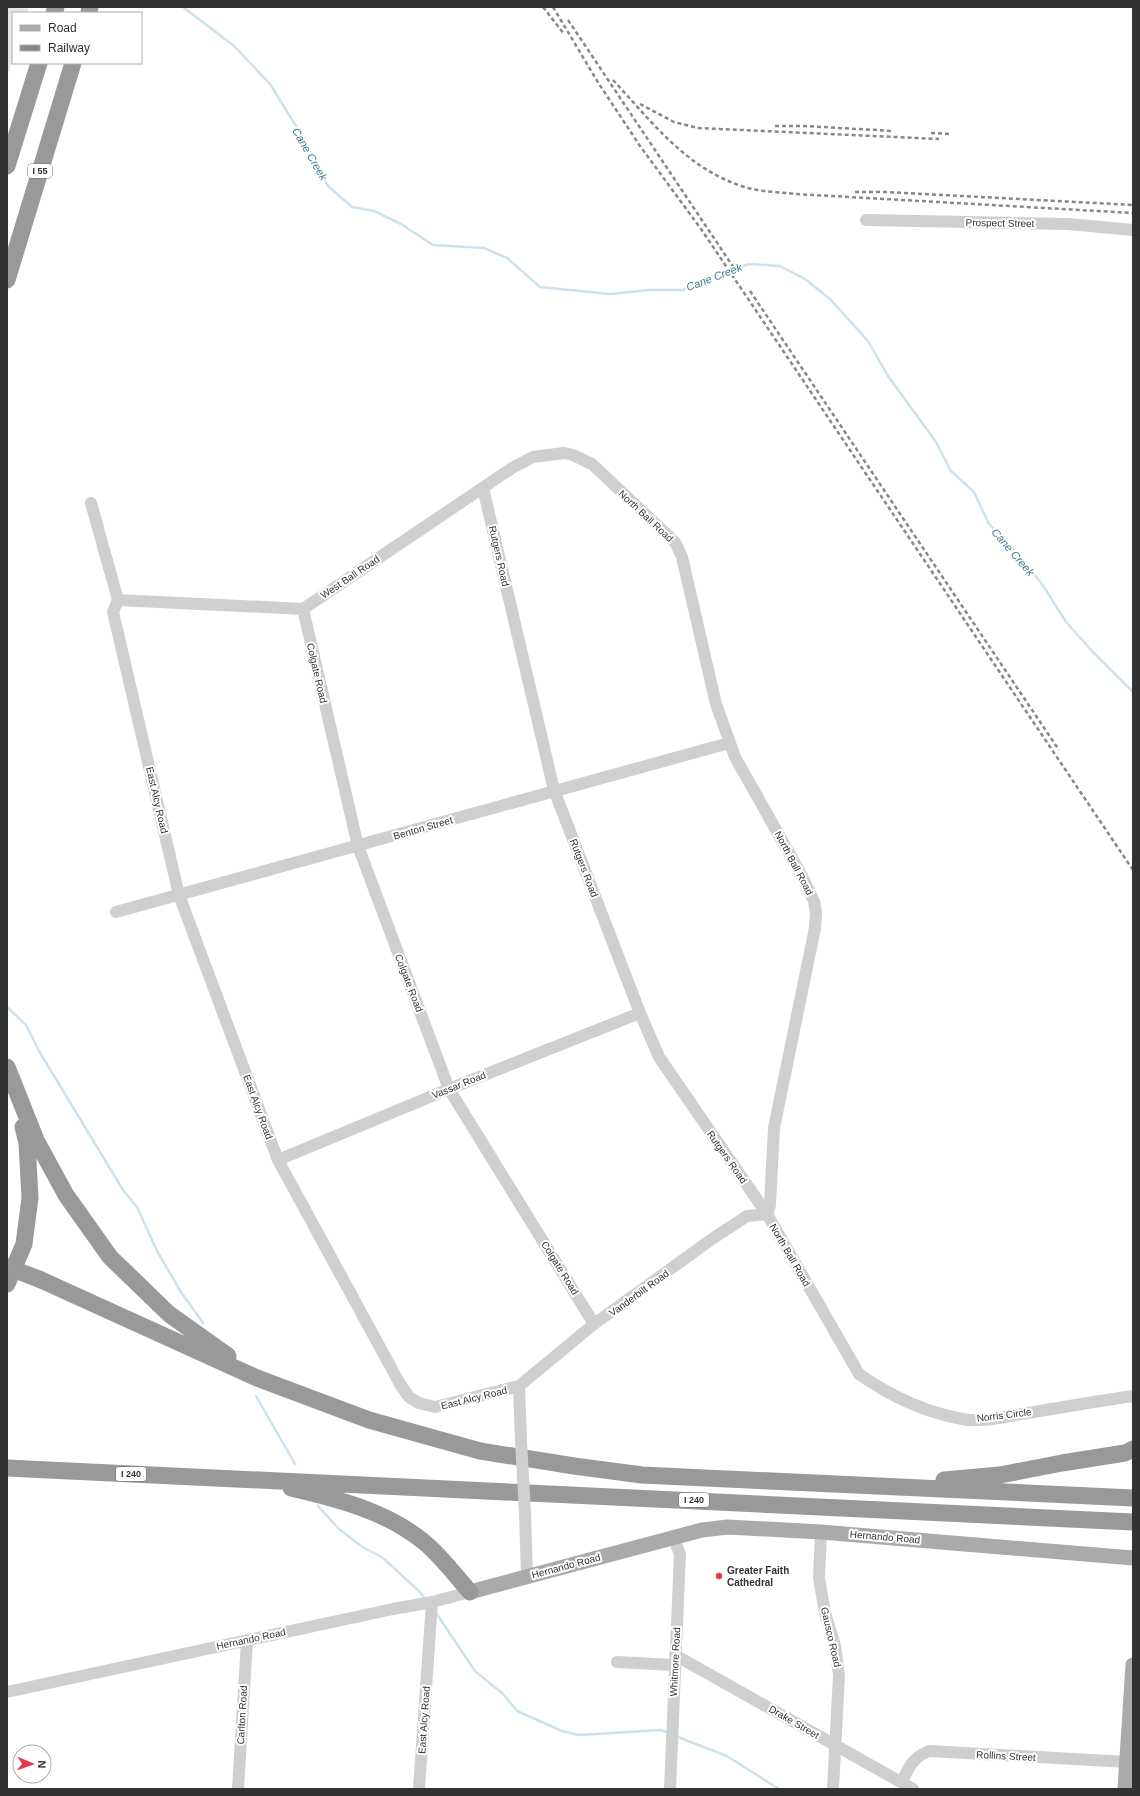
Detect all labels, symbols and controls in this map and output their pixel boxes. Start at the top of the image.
legend [12,12,142,64]
text: Road [48,21,77,35]
text: Railway [48,41,90,55]
water label: Cane Creek [290,126,330,183]
road number: I 55 [28,164,52,178]
street label: Prospect Street [965,217,1035,229]
water label: Cane Creek [684,261,744,293]
street label: North Ball Road [616,488,676,544]
street label: Rutgers Road [487,525,511,587]
water label: Cane Creek [989,526,1037,578]
street label: West Ball Road [318,553,382,601]
street label: Colgate Road [305,642,329,704]
street label: East Alcy Road [144,766,170,834]
street label: Benton Street [392,814,454,842]
street label: North Ball Road [773,829,815,897]
street label: Rutgers Road [568,837,600,899]
street label: Colgate Road [393,952,425,1014]
street label: Vassar Road [430,1069,488,1101]
street label: East Alcy Road [241,1073,275,1141]
street label: Rutgers Road [705,1129,749,1185]
street label: North Ball Road [768,1222,812,1288]
street label: Colgate Road [539,1239,581,1297]
street label: Vanderbilt Road [607,1268,671,1318]
street label: East Alcy Road [440,1384,508,1412]
street label: Norris Circle [976,1406,1032,1424]
road number: I 240 [116,1467,146,1481]
road number: I 240 [679,1493,709,1507]
street label: Hernando Road [849,1528,921,1546]
street label: Hernando Road [530,1552,602,1580]
place label: Greater Faith Cathedral [727,1565,789,1588]
marker: Greater Faith Cathedral [714,1571,724,1581]
street label: Gausco Road [819,1606,843,1668]
street label: Hernando Road [215,1626,287,1652]
street label: Whitmore Road [668,1627,682,1697]
street label: Carlton Road [235,1685,249,1745]
street label: East Alcy Road [416,1686,432,1754]
street label: Drake Street [767,1703,821,1741]
north arrow [12,1744,52,1784]
street label: Rollins Street [976,1749,1036,1763]
text: N [36,1760,48,1769]

